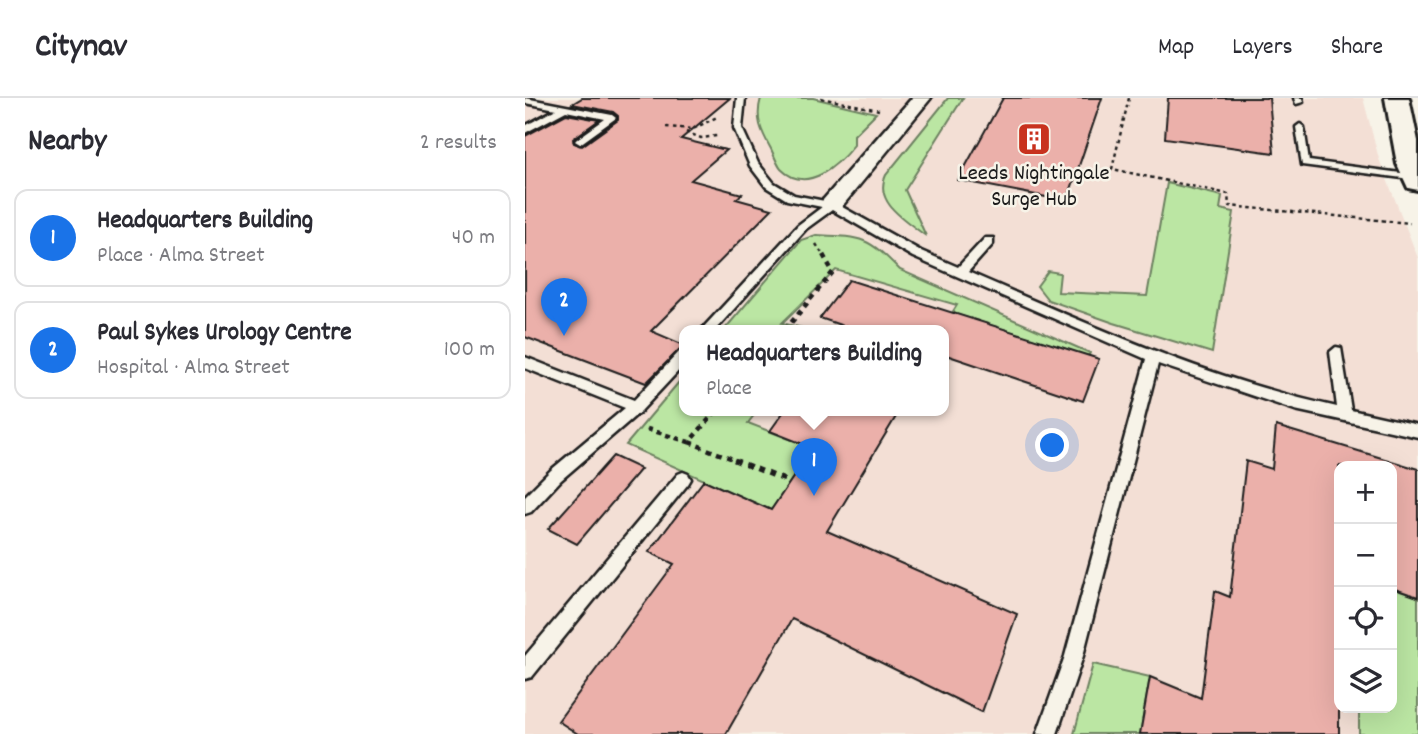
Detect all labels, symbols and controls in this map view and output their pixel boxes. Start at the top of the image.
text: Citynav [35,25,127,72]
text: Map [1158,31,1194,65]
text: Layers [1232,31,1293,65]
text: Share [1331,31,1383,65]
building icon: Leeds Nightingale Surge Hub [1015,120,1053,158]
text: Nearby [28,122,106,165]
text: 2 results [420,127,497,160]
place label: Leeds Nightingale Surge Hub [958,158,1110,217]
text: Headquarters Building [97,203,313,240]
text: 1 [50,222,56,255]
text: 40 m [452,222,495,255]
text: Place · Alma Street [97,240,265,273]
pin: 2 [541,278,587,336]
text: Paul Sykes Urology Centre [97,315,352,352]
popup [679,325,949,416]
text: 2 [48,334,58,367]
text: 100 m [444,334,495,367]
text: Headquarters Building [706,336,922,373]
text: Hospital · Alma Street [97,352,290,385]
text: Place [706,373,752,406]
your location [1035,428,1069,462]
pin: 1 [791,438,837,496]
map controls [1334,461,1397,713]
button: + [1334,461,1397,524]
button: − [1334,524,1397,587]
button: locate [1334,587,1397,650]
button: layers [1334,650,1397,713]

